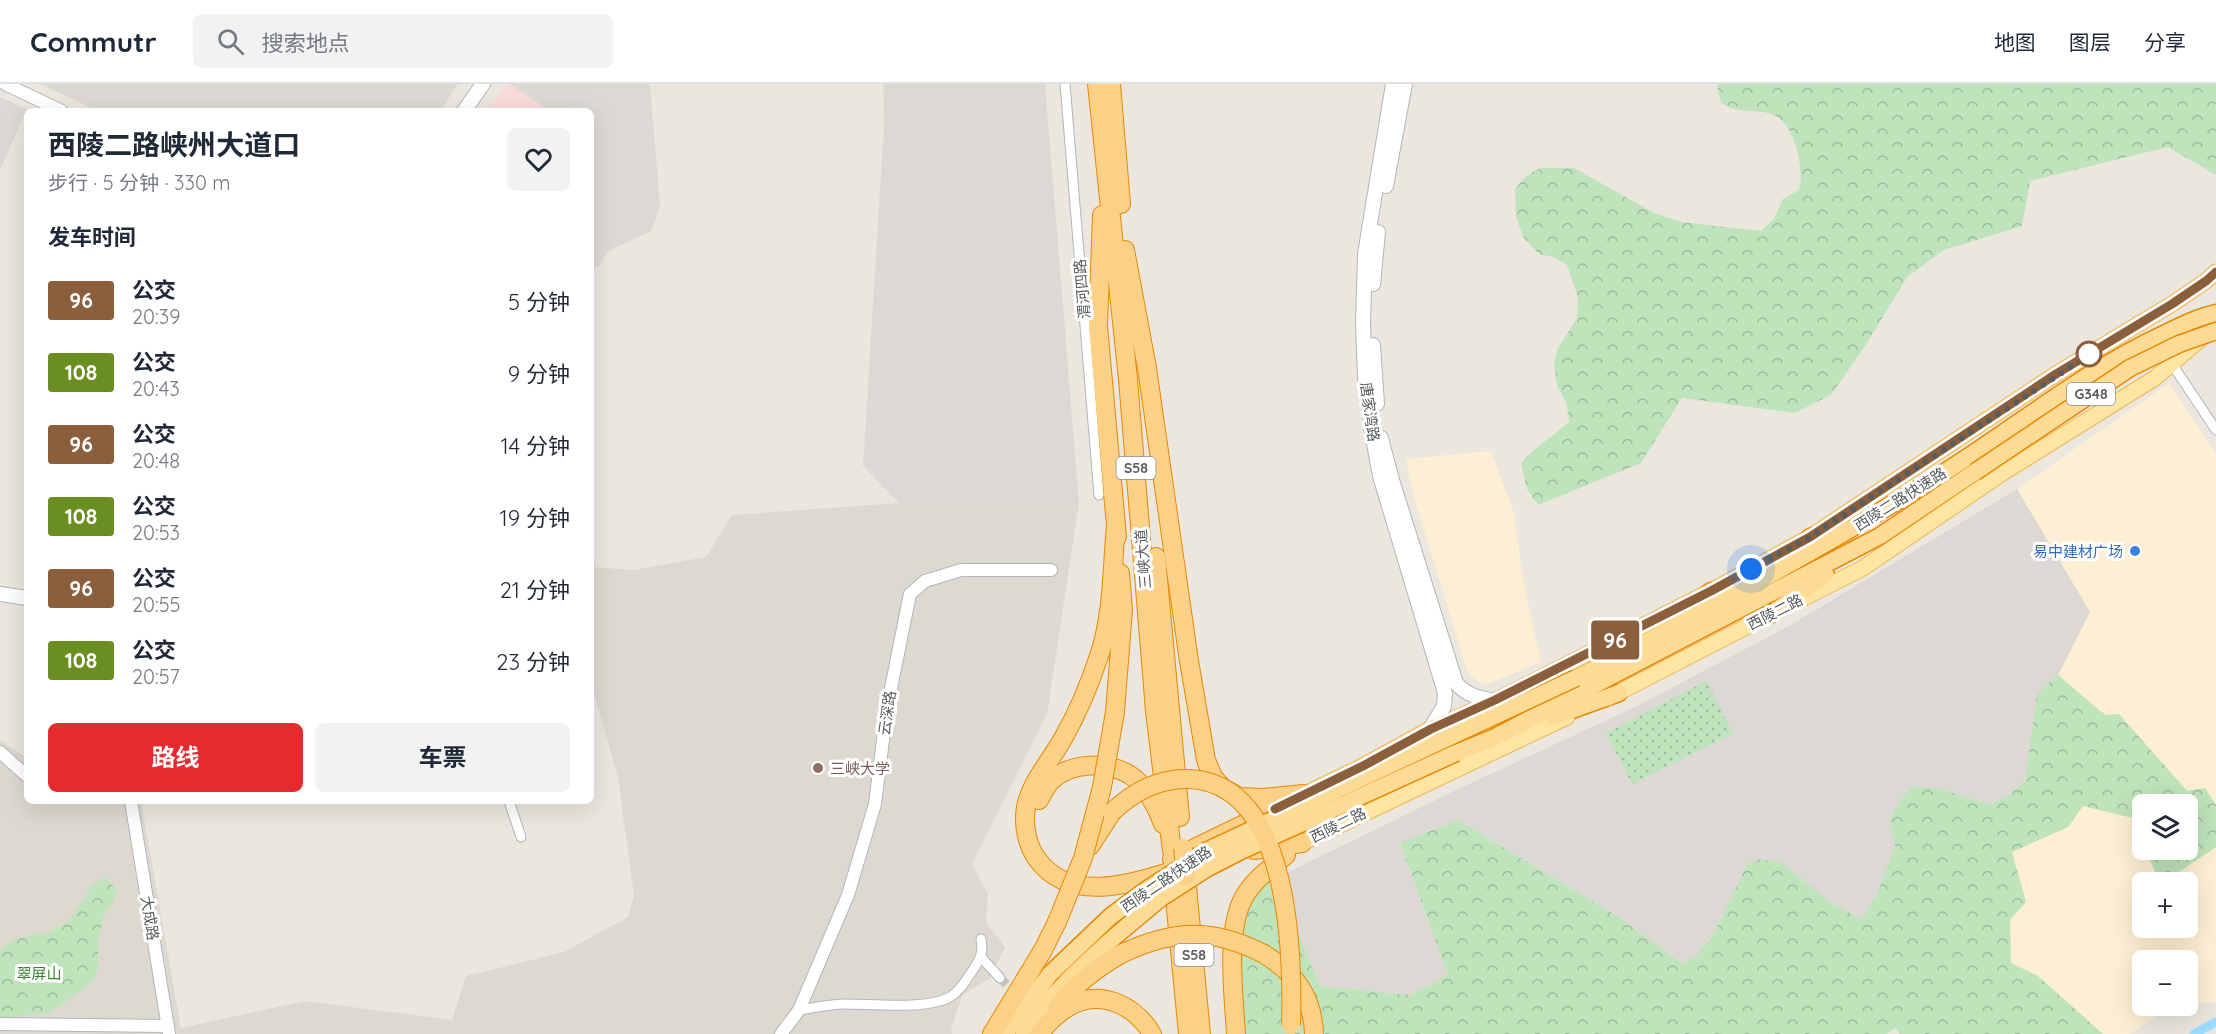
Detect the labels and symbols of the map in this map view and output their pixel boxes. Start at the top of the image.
street label: 渭河四路 [1070,258,1094,320]
unlabelled marker [2076,341,2102,367]
street label: 唐家湾路 [1356,381,1384,443]
road number: G348 [2067,383,2115,405]
road number: S58 [1116,457,1156,479]
street label: 西陵二路快速路 [1850,463,1950,535]
street label: 三峡大道 [1131,528,1155,590]
place label: 易中建材广场 [2033,542,2123,561]
marker: 易中建材广场 [2128,544,2142,558]
your location [1736,554,1766,584]
street label: 西陵二路 [1744,590,1806,634]
line badge: 96 [1588,620,1642,660]
street label: 云深路 [874,689,900,737]
place label: 三峡大学 [830,759,890,778]
marker: 三峡大学 [811,761,825,775]
street label: 西陵二路 [1307,803,1369,847]
street label: 西陵二路快速路 [1117,842,1215,916]
street label: 大成路 [137,894,163,942]
road number: S58 [1174,944,1214,966]
park label: 翠屏山 [16,964,62,983]

